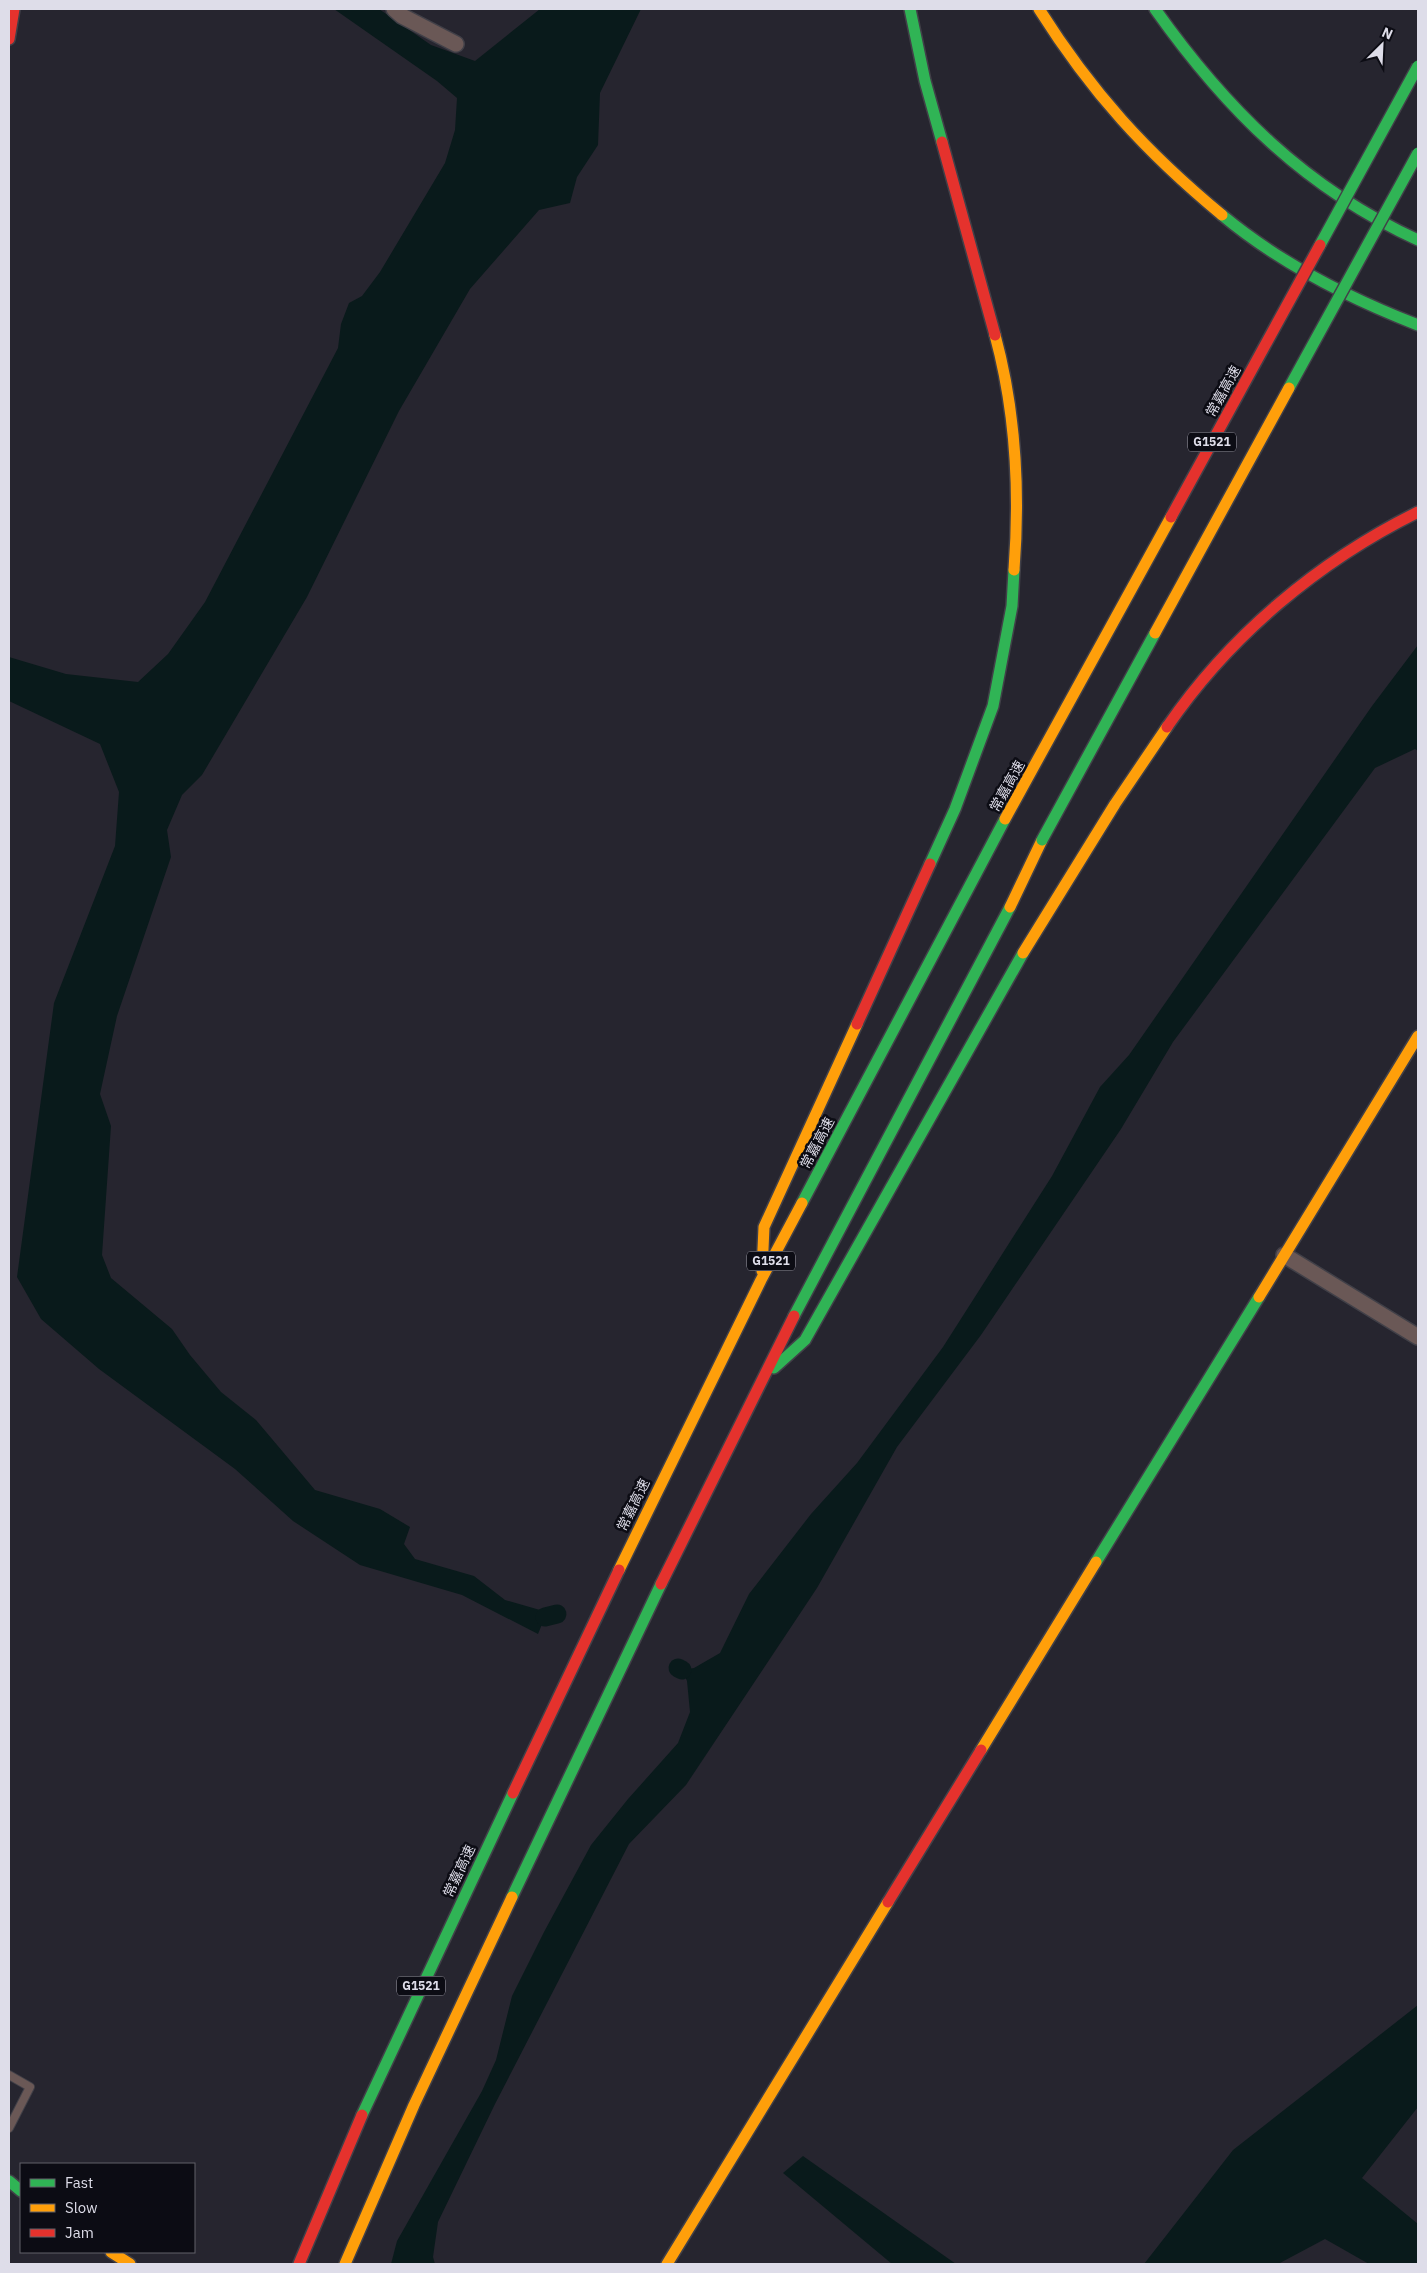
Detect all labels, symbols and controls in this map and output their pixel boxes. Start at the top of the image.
north arrow [1357,20,1407,70]
text: N [1379,23,1396,43]
street label: 常嘉高速 [1202,362,1244,420]
road number: G1521 [1188,432,1236,452]
street label: 常嘉高速 [986,757,1028,815]
street label: 常嘉高速 [796,1114,838,1172]
road number: G1521 [747,1252,795,1270]
street label: 常嘉高速 [613,1476,653,1534]
street label: 常嘉高速 [439,1842,479,1900]
road number: G1521 [397,1976,445,1995]
legend [20,2163,195,2253]
text: Fast [65,2173,93,2192]
text: Slow [65,2198,98,2217]
text: Jam [65,2223,94,2242]

